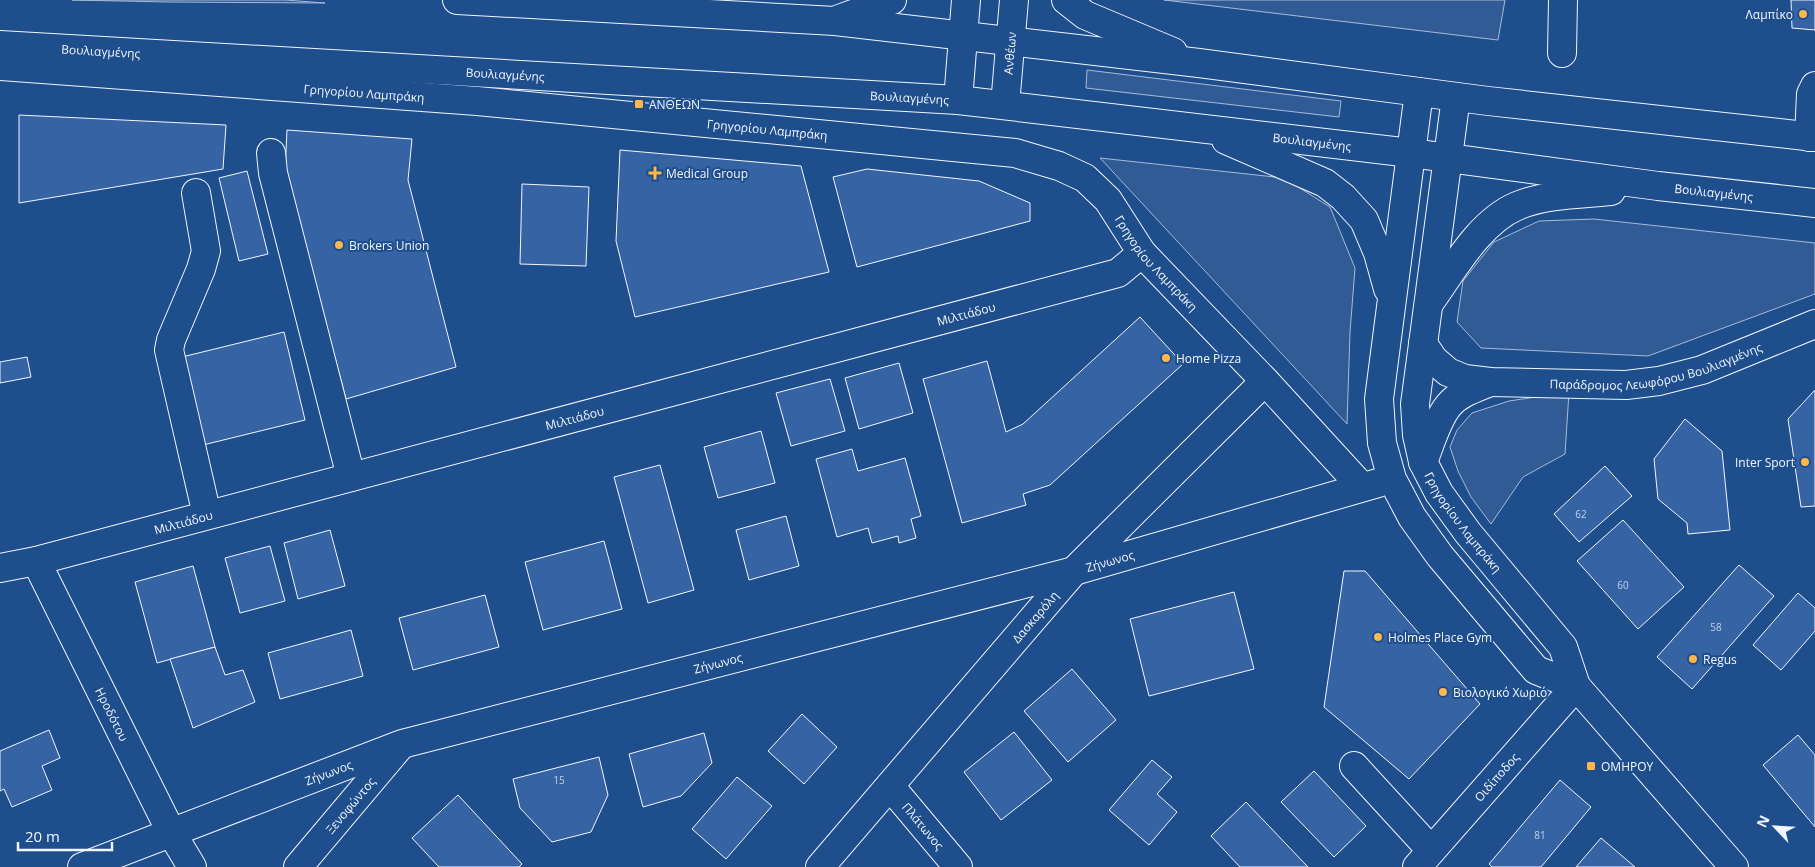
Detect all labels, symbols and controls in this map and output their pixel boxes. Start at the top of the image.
place label: Λαμπίκο [1746,6,1793,23]
marker: Λαμπίκο [1797,8,1809,20]
street label: Ανθέων [999,31,1020,75]
street label: Βουλιαγμένης [61,40,141,62]
street label: Βουλιαγμένης [465,63,545,85]
street label: Γρηγορίου Λαμπράκη [303,80,425,106]
street label: Βουλιαγμένης [870,86,950,108]
place label: ΑΝΘΕΩΝ [649,96,700,113]
marker: ΑΝΘΕΩΝ [633,98,645,110]
street label: Γρηγορίου Λαμπράκη [706,115,829,143]
street label: Βουλιαγμένης [1272,128,1352,154]
place label: Medical Group [666,165,748,182]
marker: Medical Group [648,166,662,180]
street label: Βουλιαγμένης [1674,179,1754,205]
street label: Γρηγορίου Λαμπράκη [1111,212,1202,315]
place label: Brokers Union [349,237,429,254]
marker: Brokers Union [333,239,345,251]
street label: Μιλτιάδου [935,298,997,329]
street label: Παράδρομος Λεωφόρου Βουλιαγμένης [1549,338,1765,394]
place label: Home Pizza [1176,350,1241,367]
marker: Home Pizza [1160,352,1172,364]
street label: Μιλτιάδου [543,402,606,434]
place label: Inter Sport [1735,454,1795,471]
marker: Inter Sport [1799,456,1811,468]
street label: Γρηγορίου Λαμπράκη [1421,469,1506,576]
street label: Μιλτιάδου [152,506,214,538]
house number: 62 [1575,507,1587,521]
street label: Ζήνωνος [1084,546,1136,576]
house number: 60 [1617,578,1629,592]
street label: Δασκαρόλη [1008,587,1062,646]
house number: 58 [1710,620,1722,634]
place label: Holmes Place Gym [1388,629,1492,646]
marker: Holmes Place Gym [1372,631,1384,643]
street label: Ζήνωνος [692,648,744,677]
place label: Regus [1703,651,1737,668]
marker: Regus [1687,653,1699,665]
street label: Ηροδότου [92,684,133,744]
place label: Βιολογικό Χωριό [1453,684,1547,701]
marker: Βιολογικό Χωριό [1437,686,1449,698]
street label: Οιδίποδος [1470,749,1523,805]
street label: Ζήνωνος [302,755,355,789]
place label: ΟΜΗΡΟΥ [1601,758,1654,775]
marker: ΟΜΗΡΟΥ [1585,760,1597,772]
street label: Ξενοφώντος [321,773,379,837]
house number: 15 [553,773,565,787]
street label: Πλάτωνος [899,799,948,853]
north arrow [1750,802,1800,852]
text: N [1752,812,1774,830]
scale bar [18,820,111,852]
text: 20 m [25,826,60,846]
house number: 81 [1534,828,1546,842]

